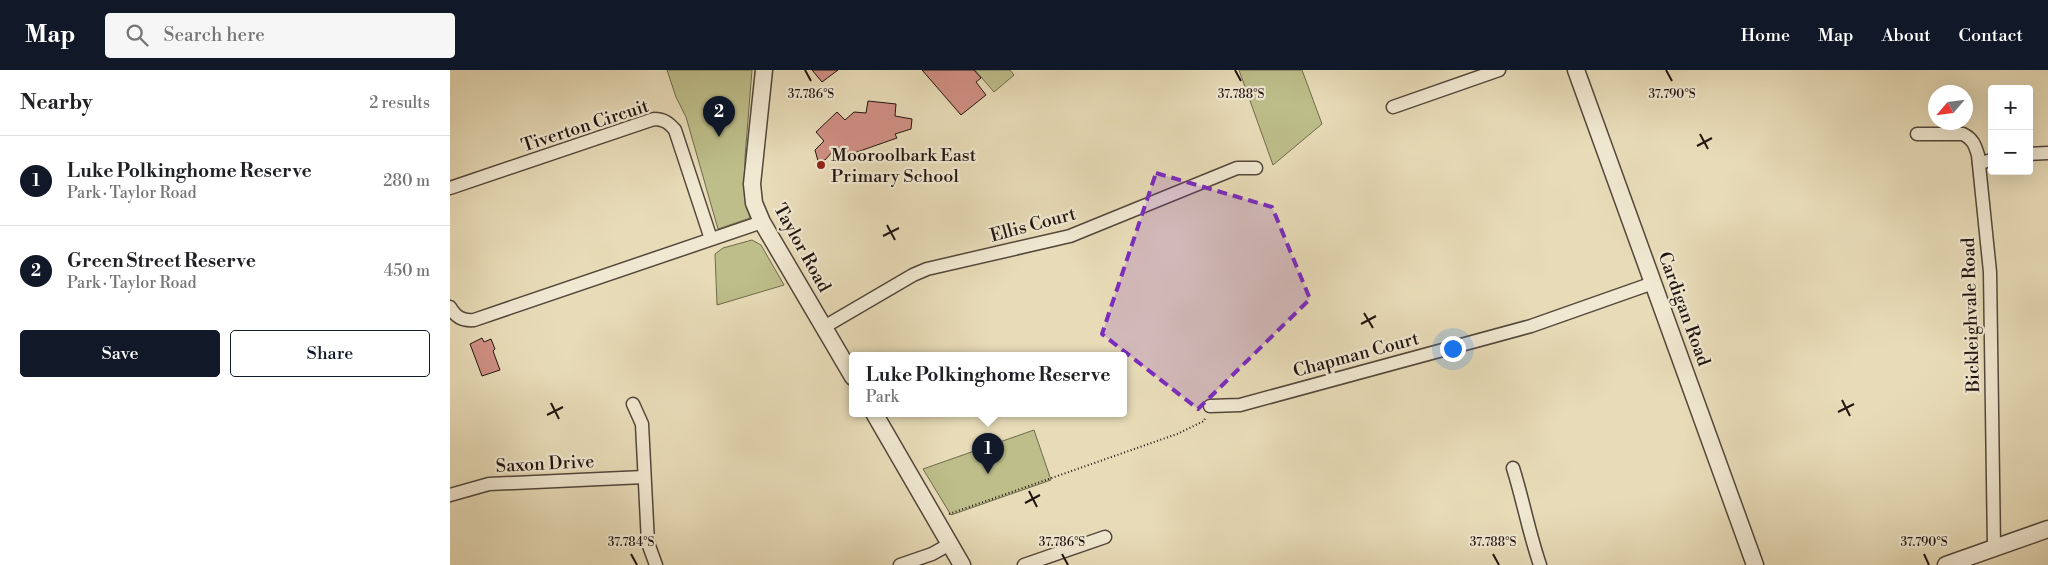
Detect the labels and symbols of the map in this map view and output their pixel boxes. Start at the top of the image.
north arrow [1928,85,1973,130]
text: 37.786°S [788,87,834,102]
text: 37.788°S [1218,87,1264,102]
text: 37.790°S [1648,87,1696,102]
street label: Tiverton Circuit [518,94,652,157]
pin: 2 [703,96,735,137]
place label: Mooroolbark East Primary School [831,144,977,188]
marker: Mooroolbark East Primary School [815,159,827,171]
street label: Taylor Road [768,200,836,297]
street label: Ellis Court [988,202,1079,248]
street label: Bickleighvale Road [1957,236,1985,394]
street label: Cardigan Road [1653,249,1716,370]
street label: Chapman Court [1291,327,1422,383]
your location [1440,336,1466,362]
pin: 1 [972,433,1004,474]
street label: Saxon Drive [495,450,595,478]
text: 37.784°S [608,535,654,550]
text: 37.786°S [1039,535,1085,550]
text: 37.788°S [1470,535,1516,550]
text: 37.790°S [1900,535,1948,550]

